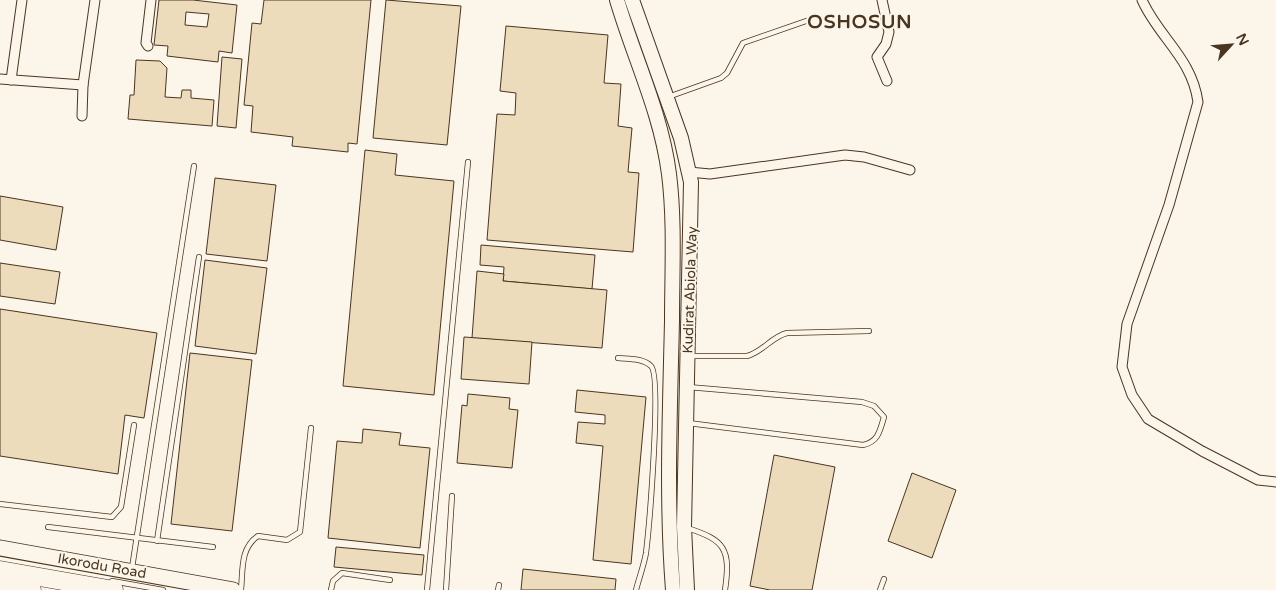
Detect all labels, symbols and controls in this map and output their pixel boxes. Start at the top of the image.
district label: OSHOSUN [807,11,913,33]
north arrow [1206,20,1256,70]
text: N [1232,31,1252,48]
street label: Kudirat Abiola Way [679,226,701,354]
street label: Ikorodu Road [56,550,148,582]

